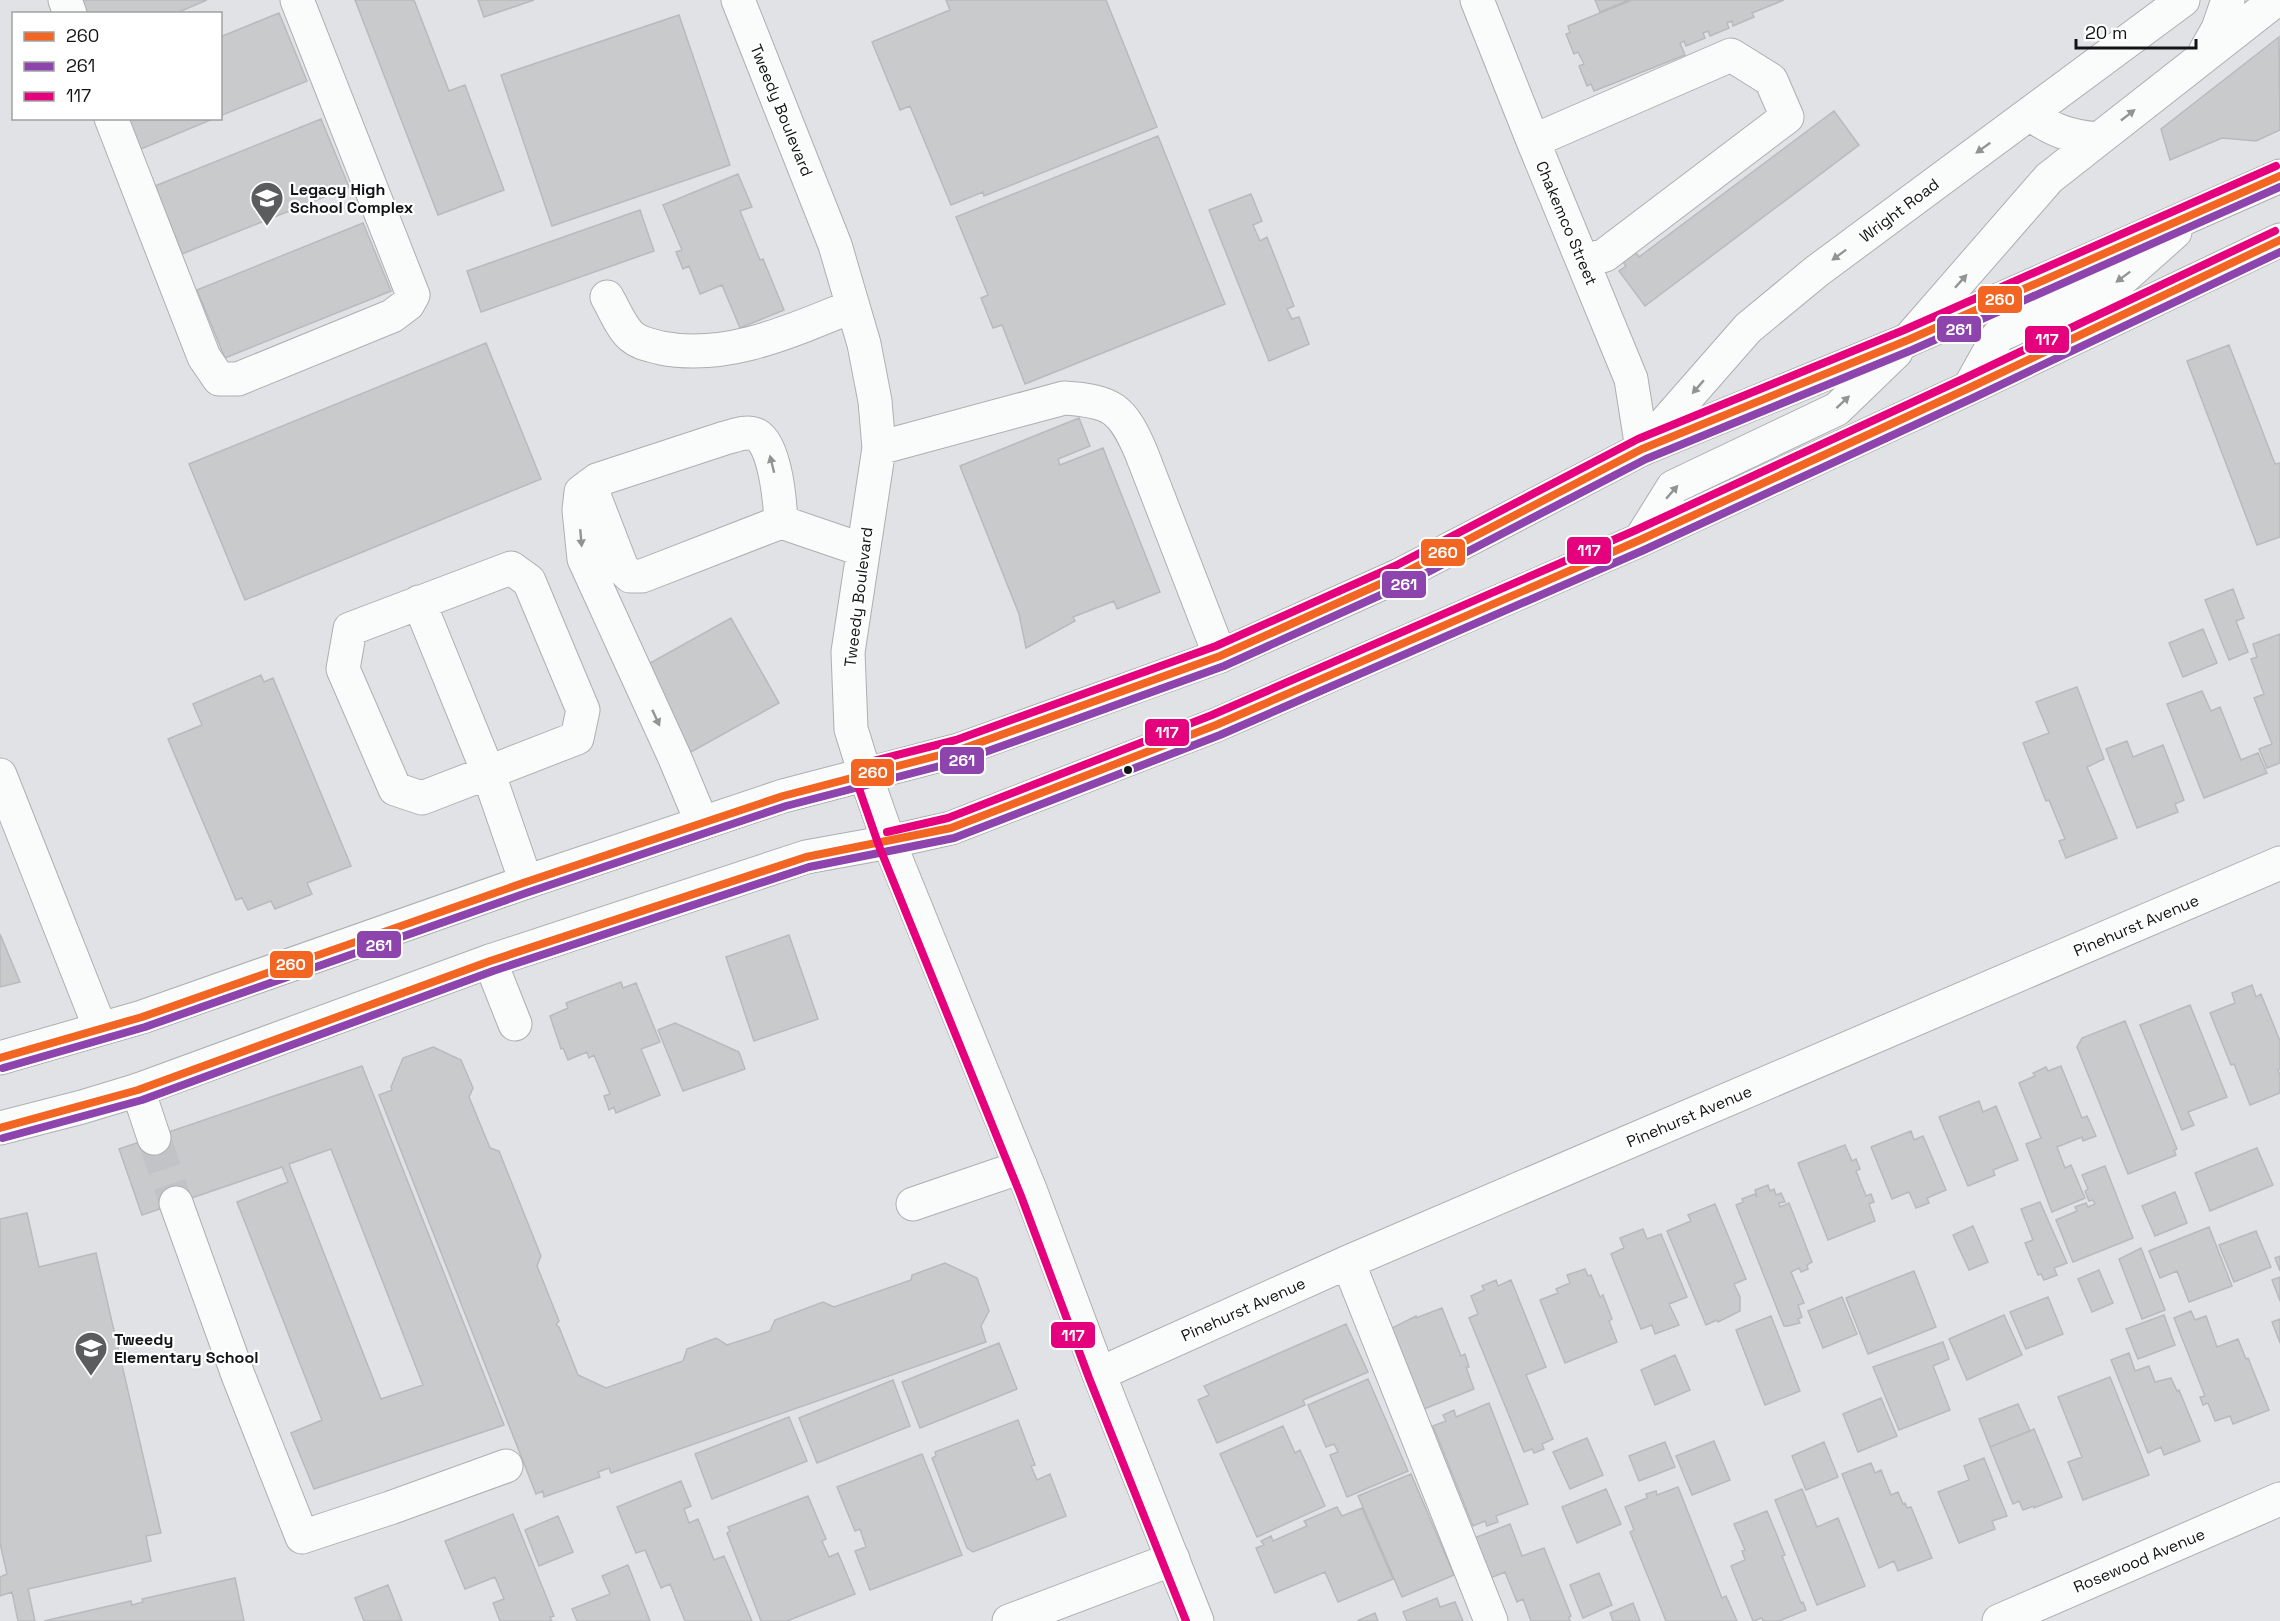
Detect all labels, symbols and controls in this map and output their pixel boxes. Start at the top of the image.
legend [12,12,222,120]
scale bar [2076,12,2196,50]
text: 20 m [2085,21,2128,44]
text: 260 [66,24,99,47]
street label: Tweedy Boulevard [745,41,818,179]
text: 261 [66,54,95,77]
text: 117 [66,84,91,107]
one-way arrow [2120,108,2136,121]
one-way arrow [1975,142,1991,155]
street label: Chakemco Street [1531,158,1602,289]
street label: Wright Road [1855,174,1943,247]
place label: Legacy High School Complex [290,179,414,218]
school or university icon: Legacy High School Complex [249,180,285,227]
one-way arrow [1832,249,1848,261]
one-way arrow [2115,271,2131,284]
one-way arrow [1954,274,1967,289]
line badge: 260 [1977,285,2023,314]
text: 260 [1985,289,2015,310]
line badge: 261 [1936,315,1982,343]
text: 261 [1946,319,1972,340]
line badge: 117 [2024,325,2070,354]
text: 117 [2035,329,2059,350]
one-way arrow [1691,379,1704,395]
one-way arrow [1836,396,1850,410]
one-way arrow [766,455,776,474]
one-way arrow [1665,484,1678,499]
street label: Tweedy Boulevard [839,526,878,668]
one-way arrow [576,529,586,548]
line badge: 117 [1566,536,1612,565]
line badge: 260 [1420,538,1466,567]
text: 117 [1577,540,1601,561]
text: 260 [1428,542,1458,563]
line badge: 261 [1381,570,1427,599]
text: 261 [1391,574,1417,595]
one-way arrow [651,709,661,727]
line badge: 117 [1144,718,1190,747]
text: 117 [1155,722,1179,743]
line badge: 261 [939,746,985,775]
text: 261 [949,750,975,771]
line badge: 260 [850,758,895,787]
text: 260 [858,762,888,783]
unlabelled marker [1122,764,1134,776]
street label: Pinehurst Avenue [2070,890,2202,961]
line badge: 261 [356,930,402,959]
text: 261 [366,935,392,956]
line badge: 260 [269,950,314,979]
text: 260 [276,954,306,975]
street label: Pinehurst Avenue [1623,1081,1755,1152]
street label: Pinehurst Avenue [1178,1273,1309,1346]
line badge: 117 [1050,1321,1096,1349]
text: 117 [1061,1325,1085,1346]
place label: Tweedy Elementary School [114,1329,258,1368]
school or university icon: Tweedy Elementary School [73,1330,109,1377]
street label: Rosewood Avenue [2070,1523,2208,1598]

